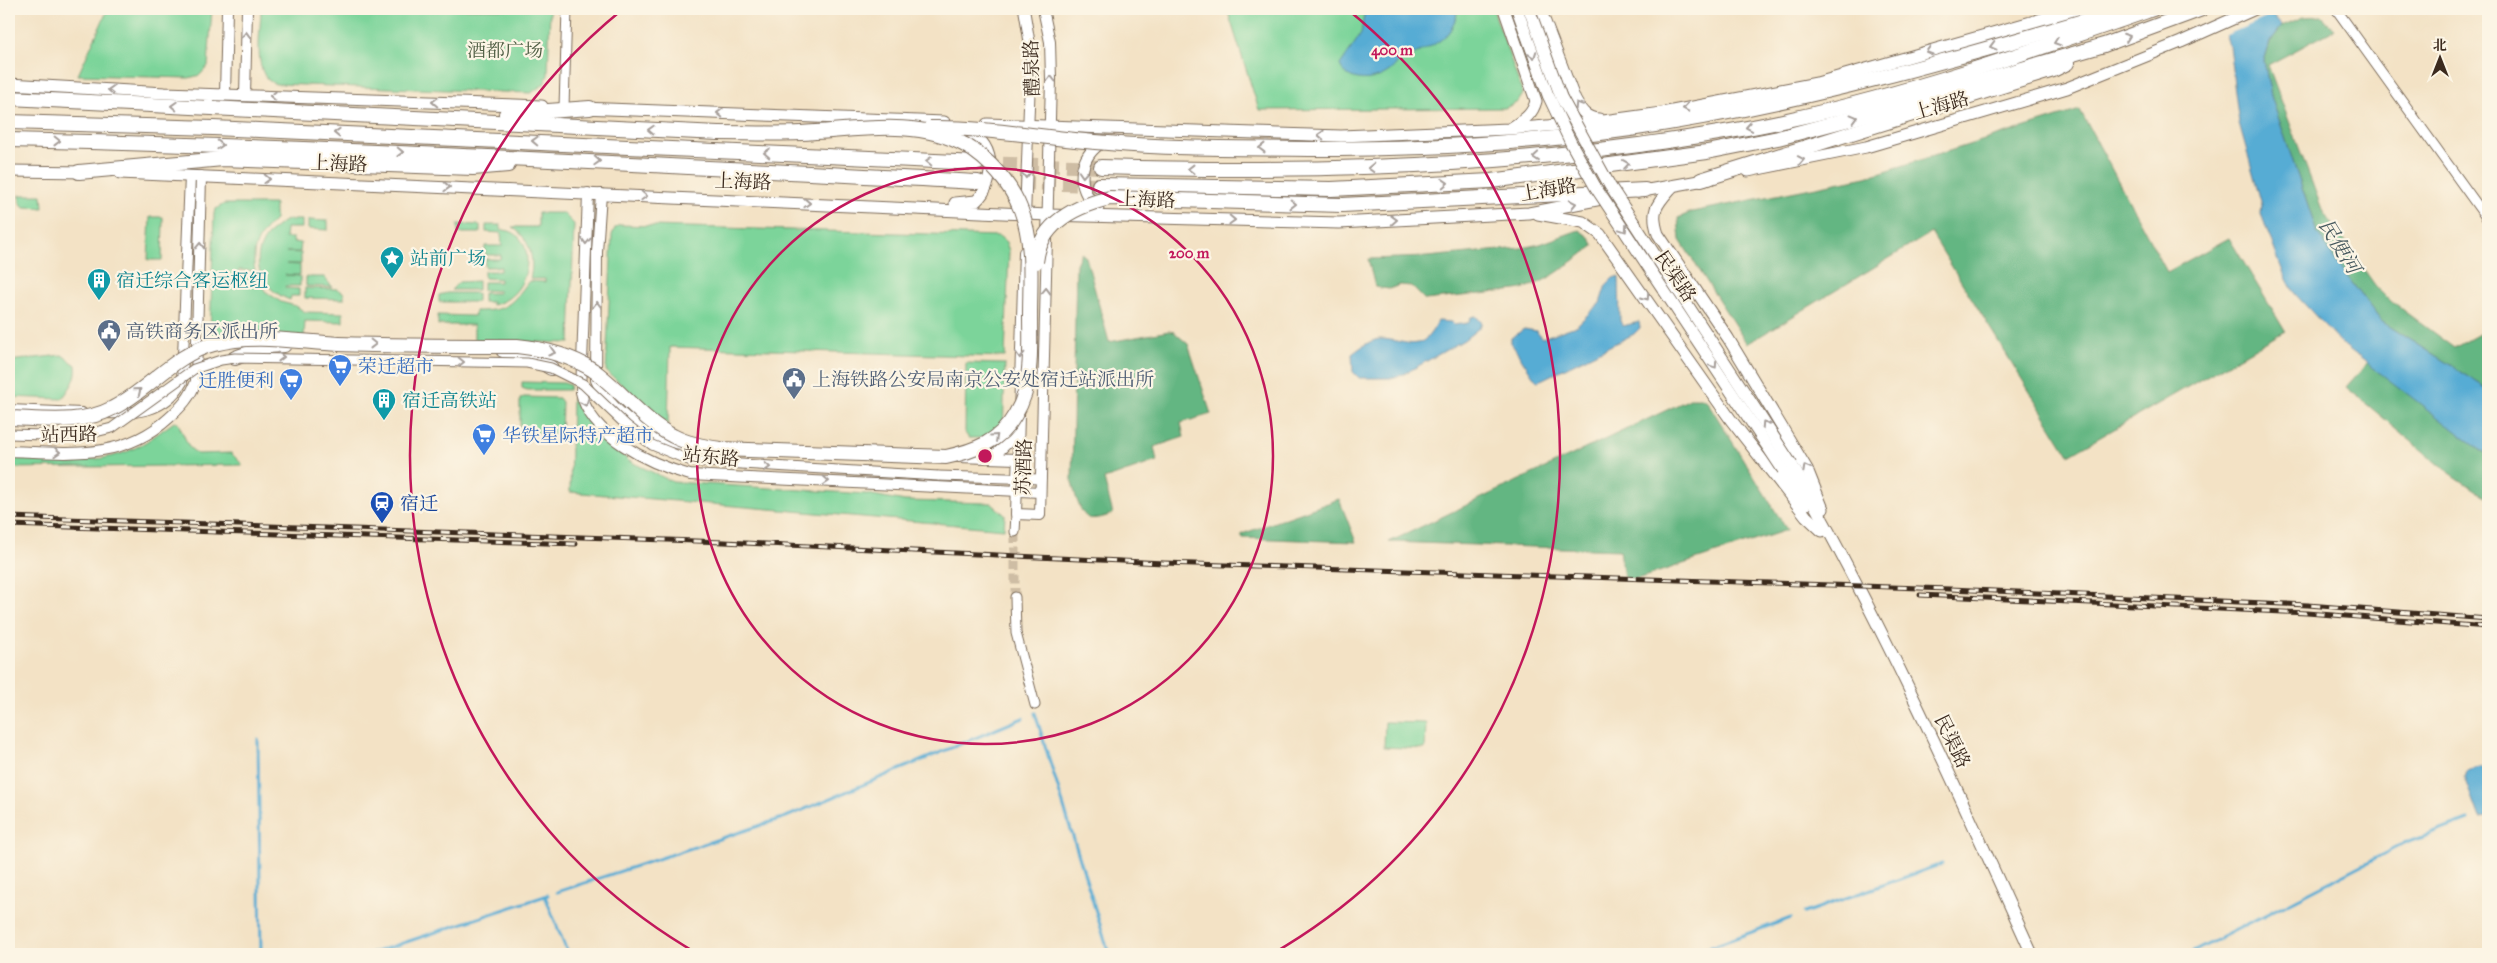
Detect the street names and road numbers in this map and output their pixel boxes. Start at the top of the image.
street label: 醴泉路 [1019,39,1044,97]
street label: 上海路 [1911,87,1972,124]
street label: 上海路 [310,151,368,176]
street label: 上海路 [714,169,772,194]
street label: 上海路 [1518,173,1578,206]
street label: 上海路 [1118,187,1176,212]
street label: 民渠路 [1650,246,1701,306]
street label: 站西路 [40,423,98,446]
street label: 苏酒路 [1011,438,1036,496]
street label: 站东路 [681,442,741,471]
street label: 民渠路 [1930,711,1975,772]

